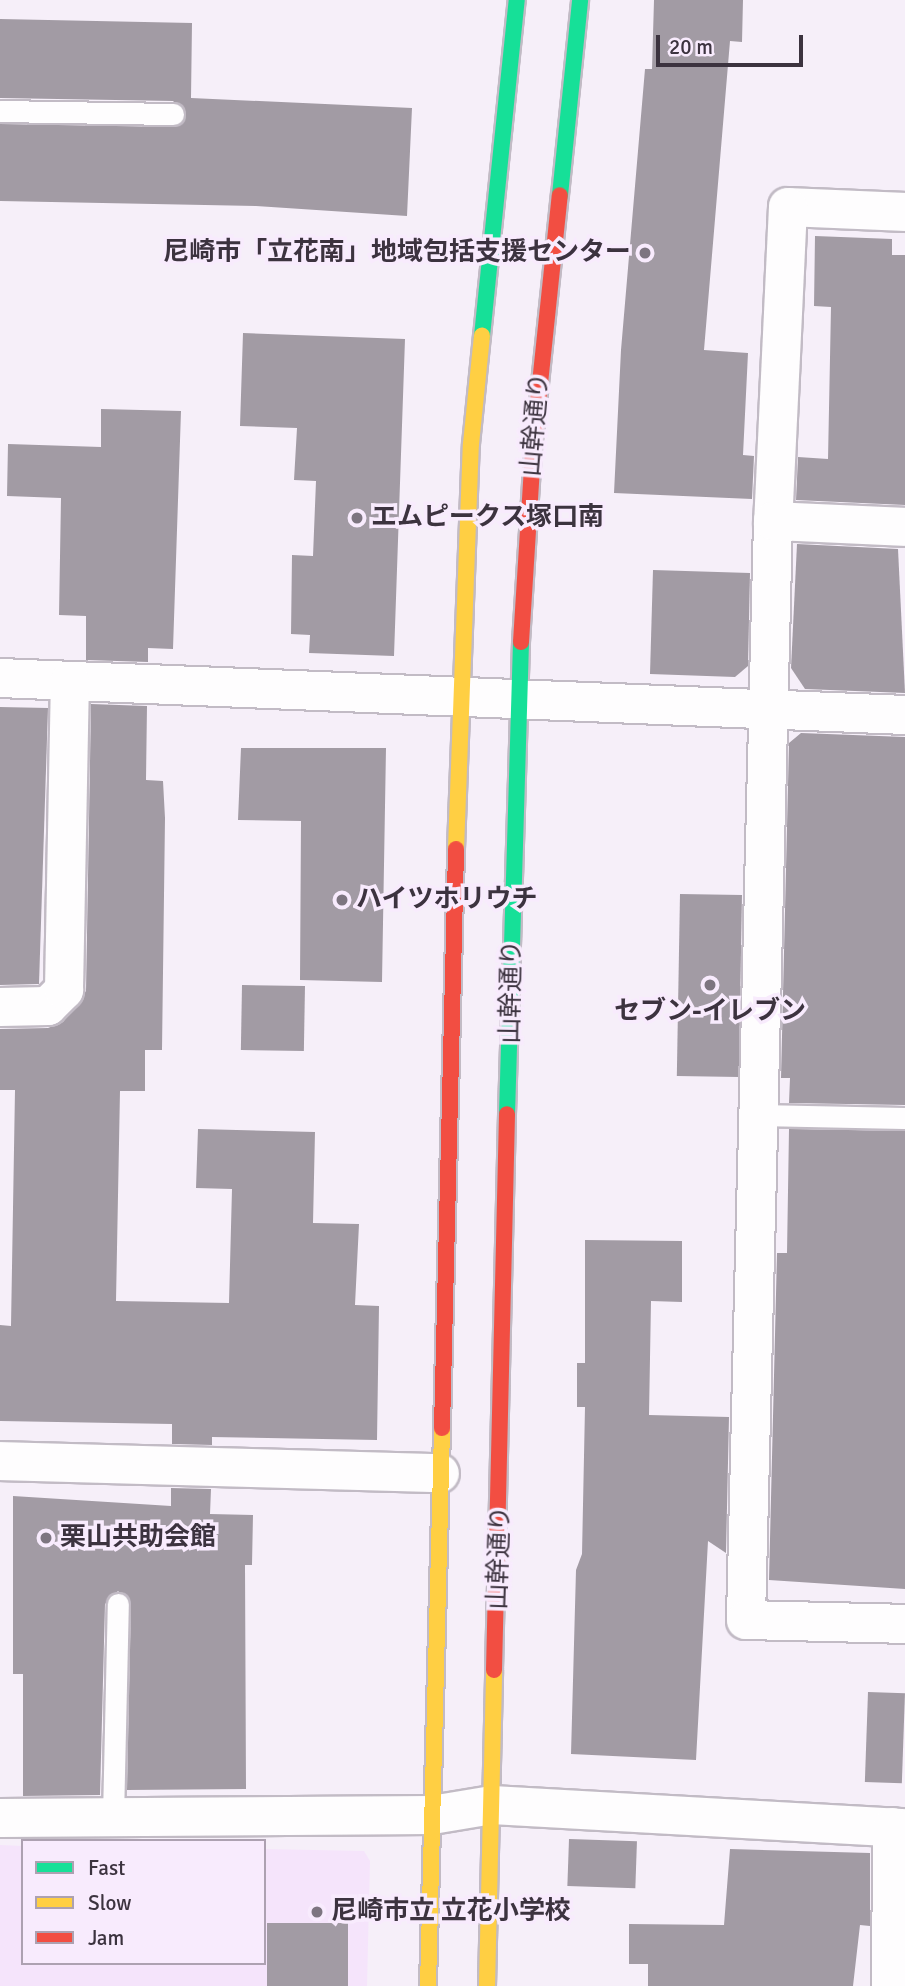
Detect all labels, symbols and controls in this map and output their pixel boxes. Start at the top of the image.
scale bar [660,21,807,65]
text: 20 m [669,34,713,60]
place label: 尼崎市「立花南」地域包括支援センター [163,237,631,269]
marker: 尼崎市「立花南」地域包括支援センター [637,245,653,261]
street label: 山幹通り [516,372,556,478]
place label: エムピークス塚口南 [371,502,605,534]
marker: エムピークス塚口南 [349,510,365,526]
place label: ハイツホリウチ [356,884,538,916]
marker: ハイツホリウチ [334,892,350,908]
street label: 山幹通り [495,940,529,1044]
marker: セブン-イレブン [702,977,718,993]
place label: セブン-イレブン [614,996,806,1028]
street label: 山幹通り [483,1505,517,1611]
place label: 栗山共助会館 [60,1522,216,1554]
marker: 栗山共助会館 [38,1530,54,1546]
legend [21,1839,266,1965]
text: Fast [88,1855,125,1881]
text: Slow [88,1890,132,1916]
place label: 尼崎市立 立花小学校 [331,1896,571,1928]
marker: 尼崎市立 立花小学校 [309,1904,325,1920]
text: Jam [88,1925,124,1951]

